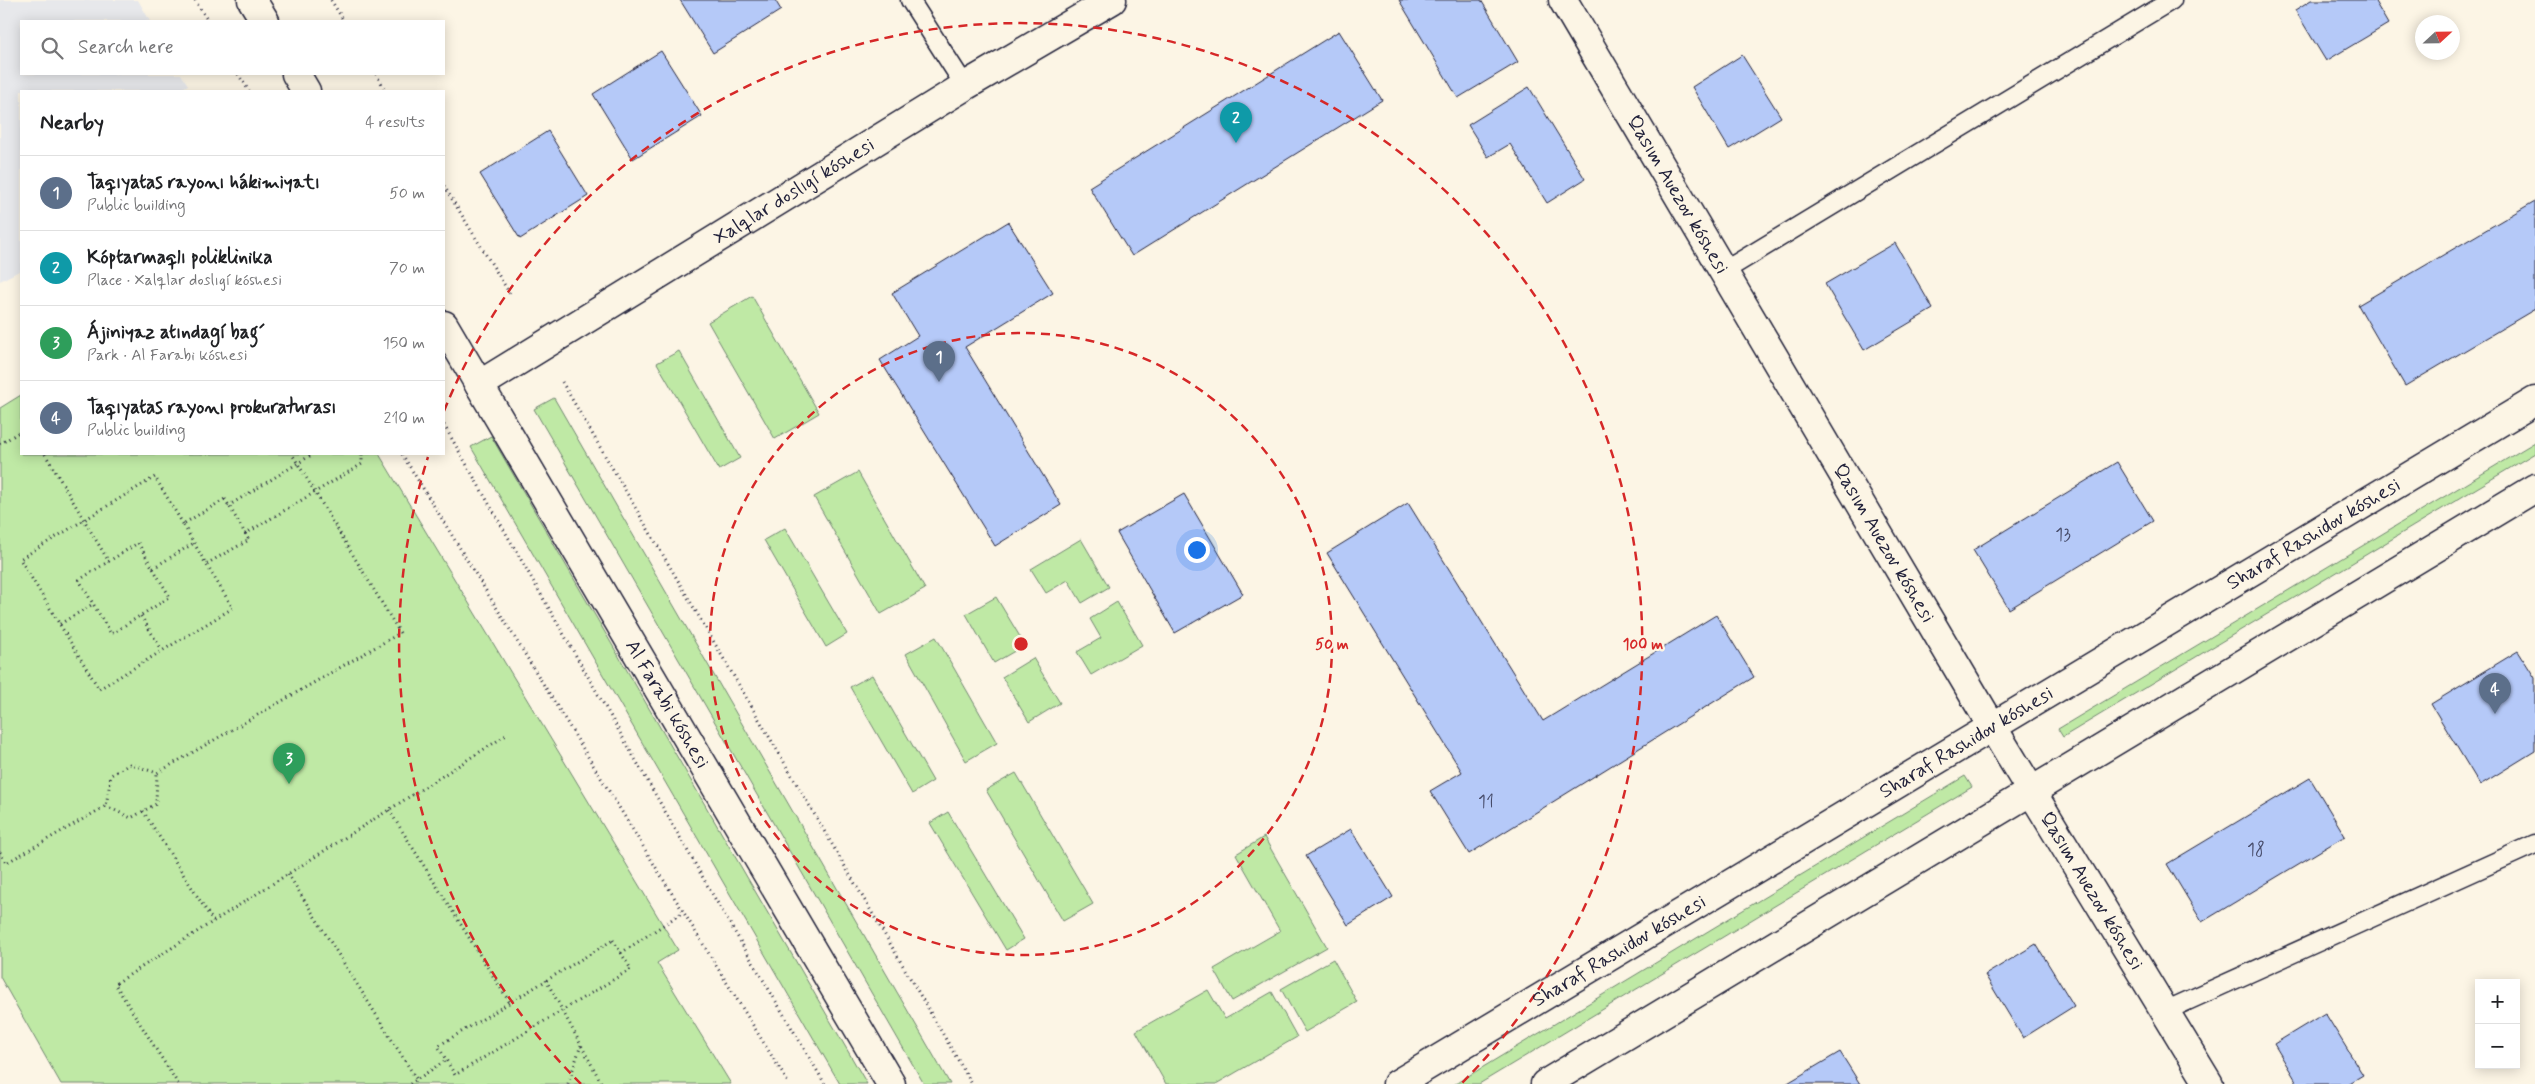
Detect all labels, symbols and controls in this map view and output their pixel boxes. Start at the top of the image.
north arrow [2415,15,2460,60]
search box [20,20,445,75]
icon: search [38,34,66,62]
text: Search here [78,35,174,60]
pin: 2 [1220,102,1252,143]
text: Nearby [40,109,104,137]
street label: Qasım Auezov kóshesi [1620,110,1735,279]
text: 4 results [365,112,425,133]
street label: Xalqlar doslıǵı kóshesi [709,131,880,251]
text: Taqıyatas rayonı hákimiyatı [87,170,320,195]
text: 1 [52,183,60,204]
text: 50 m [389,183,425,204]
text: Public building [87,195,186,216]
text: Kóptarmaqlı poliklinika [87,245,272,270]
text: 2 [52,258,60,279]
text: 70 m [389,258,425,279]
text: Place · Xalqlar doslıǵı kóshesi [87,270,282,291]
text: Ájiniyaz atındaǵı baǵ [87,320,258,345]
text: 3 [52,333,60,354]
text: 150 m [383,333,425,354]
pin: 1 [923,341,955,382]
text: Park · Al Farabi kóshesi [87,345,248,366]
text: Taqıyatas rayonı prokuraturası [87,395,337,420]
text: 4 [51,408,61,429]
text: 210 m [384,408,425,429]
text: Public building [87,420,186,441]
street label: Qasım Auezov kóshesi [1826,459,1941,628]
street label: Sharaf Rashidov kóshesi [2222,471,2406,597]
house number: 13 [2055,523,2071,547]
your location [1184,537,1210,563]
street label: Al Farabi kóshesi [619,635,716,774]
centre of rings [1012,635,1030,653]
text: 50 m [1315,635,1349,655]
text: 100 m [1623,635,1663,655]
pin: 4 [2479,673,2511,714]
street label: Sharaf Rashidov kóshesi [1874,680,2058,805]
pin: 3 [273,743,305,784]
house number: 11 [1478,790,1494,814]
street label: Qasım Auezov kóshesi [2033,807,2150,975]
house number: 18 [2247,838,2265,862]
street label: Sharaf Rashidov kóshesi [1527,888,1711,1013]
map controls [2475,979,2520,1069]
button: + [2475,979,2520,1024]
button: − [2475,1024,2520,1069]

